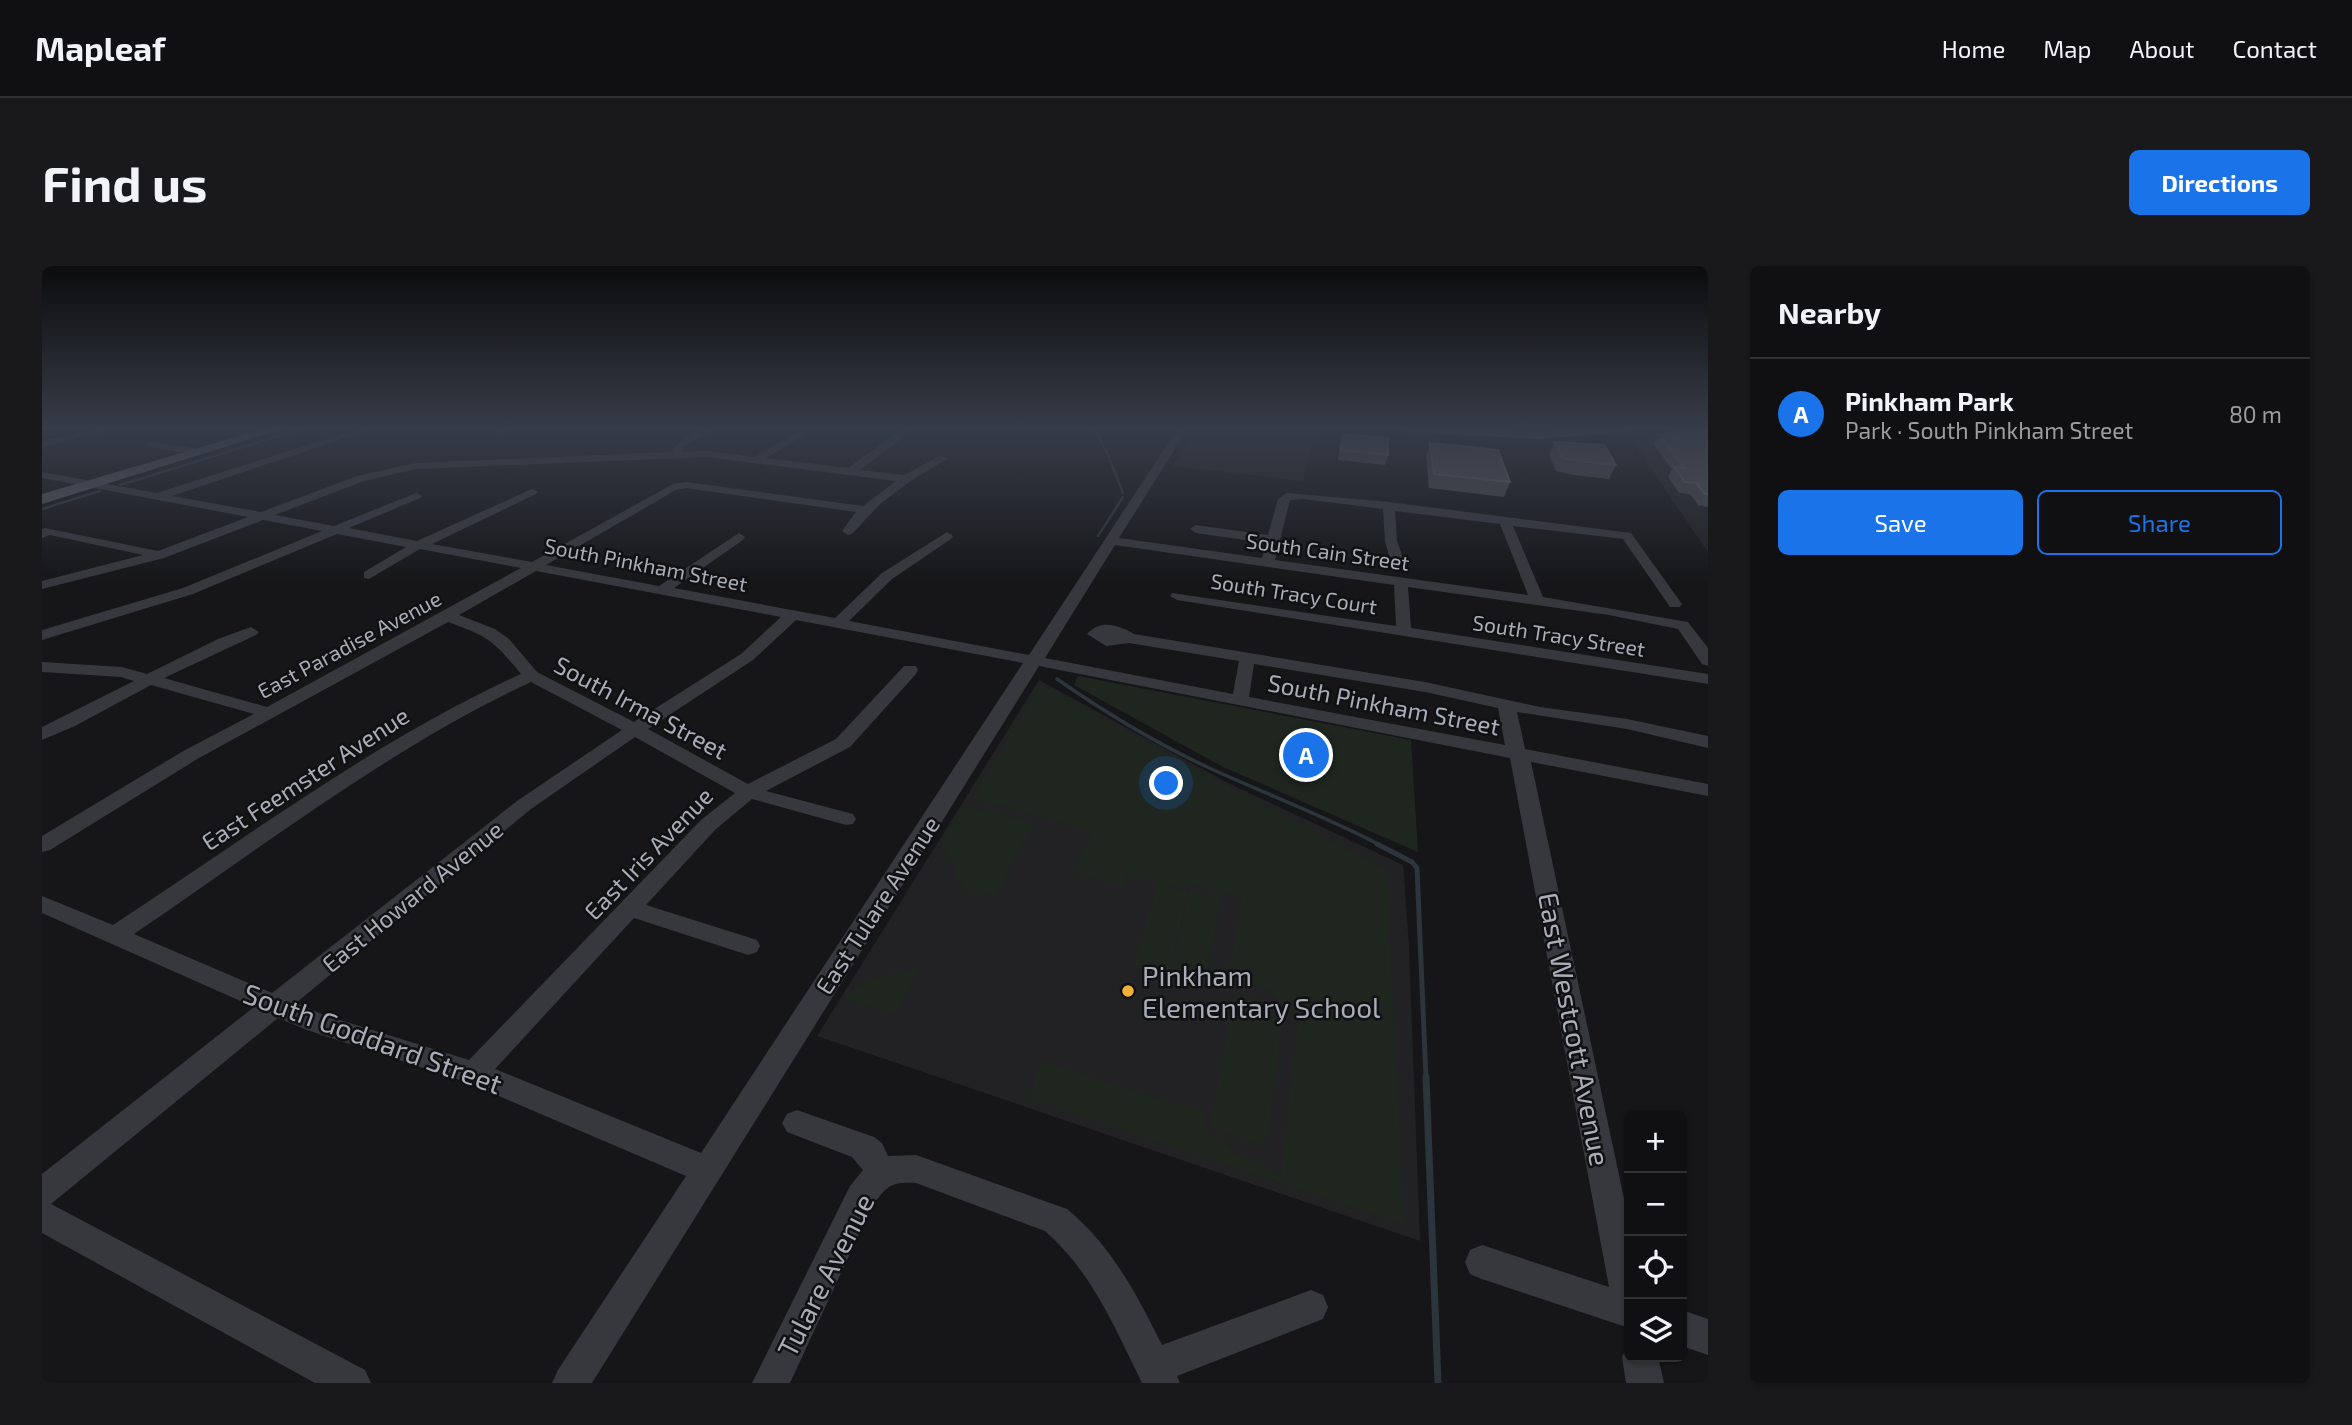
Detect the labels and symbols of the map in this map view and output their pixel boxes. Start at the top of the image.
street label: South Cain Street [1245,527,1411,575]
street label: South Pinkham Street [542,532,750,596]
street label: South Tracy Court [1209,567,1379,619]
street label: East Paradise Avenue [253,585,445,703]
street label: South Tracy Street [1471,609,1647,661]
street label: South Irma Street [550,649,732,765]
street label: South Pinkham Street [1266,667,1502,741]
street label: East Feemster Avenue [196,700,414,856]
pin: A [1283,729,1329,781]
your location [1149,766,1183,800]
street label: East Iris Avenue [578,781,718,925]
street label: East Tulare Avenue [809,811,945,999]
street label: East Howard Avenue [316,814,508,978]
street label: East Westcott Avenue [1532,889,1618,1169]
place label: Pinkham Elementary School [1142,958,1381,1024]
street label: South Goddard Street [239,975,507,1101]
marker: Pinkham Elementary School [1120,983,1136,999]
street label: Tulare Avenue [769,1188,881,1362]

